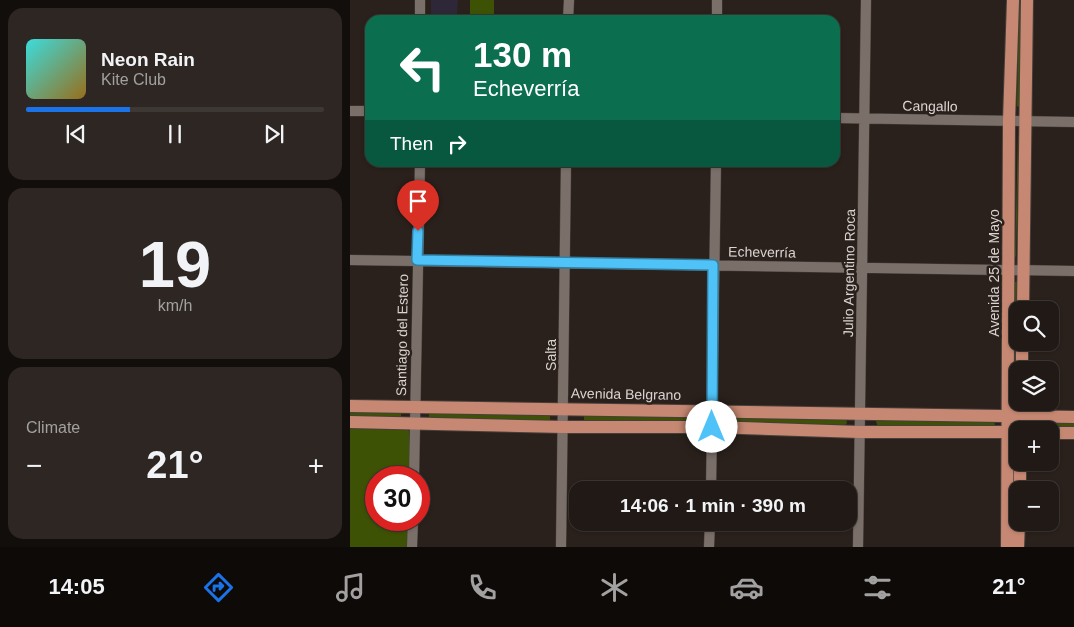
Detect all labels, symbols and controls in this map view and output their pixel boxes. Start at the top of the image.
icon: left [390,35,455,100]
text: 130 m [473,35,572,74]
text: Neon Rain [101,49,195,70]
text: Kite Club [101,71,166,88]
text: Echeverría [473,76,579,101]
street label: Cangallo [902,98,958,114]
icon: previous [62,120,90,148]
icon: pause [161,120,189,148]
icon: next [260,120,288,148]
icon: right [443,130,471,158]
text: Then [390,133,433,154]
pin [397,180,439,231]
icon: arrive [404,187,432,215]
street label: Julio Argentino Roca [840,208,858,337]
street label: Avenida 25 de Mayo [986,209,1002,337]
text: 19 [139,228,211,301]
street label: Echeverría [728,243,796,261]
street label: Santiago del Estero [393,274,411,396]
text: km/h [158,297,192,314]
map controls [1009,301,1059,531]
button: search [1009,301,1059,351]
street label: Salta [543,339,559,371]
button: layers [1009,361,1059,411]
street label: Avenida Belgrano [571,385,681,403]
position arrow [685,400,737,452]
text: Climate [26,419,80,436]
button: + [1009,421,1059,471]
text: 21° [146,444,204,486]
text: − [26,450,42,481]
text: + [308,450,324,481]
speed limit sign: 30 [365,466,430,531]
button: − [1009,481,1059,531]
text: 14:06 · 1 min · 390 m [620,495,806,516]
icon: directions [201,570,236,605]
icon: music [333,570,368,605]
icon: phone [465,570,500,605]
icon: climate [597,570,632,605]
icon: car [729,570,764,605]
icon: filters [860,570,895,605]
text: 14:05 [48,574,105,599]
text: 21° [992,574,1026,599]

